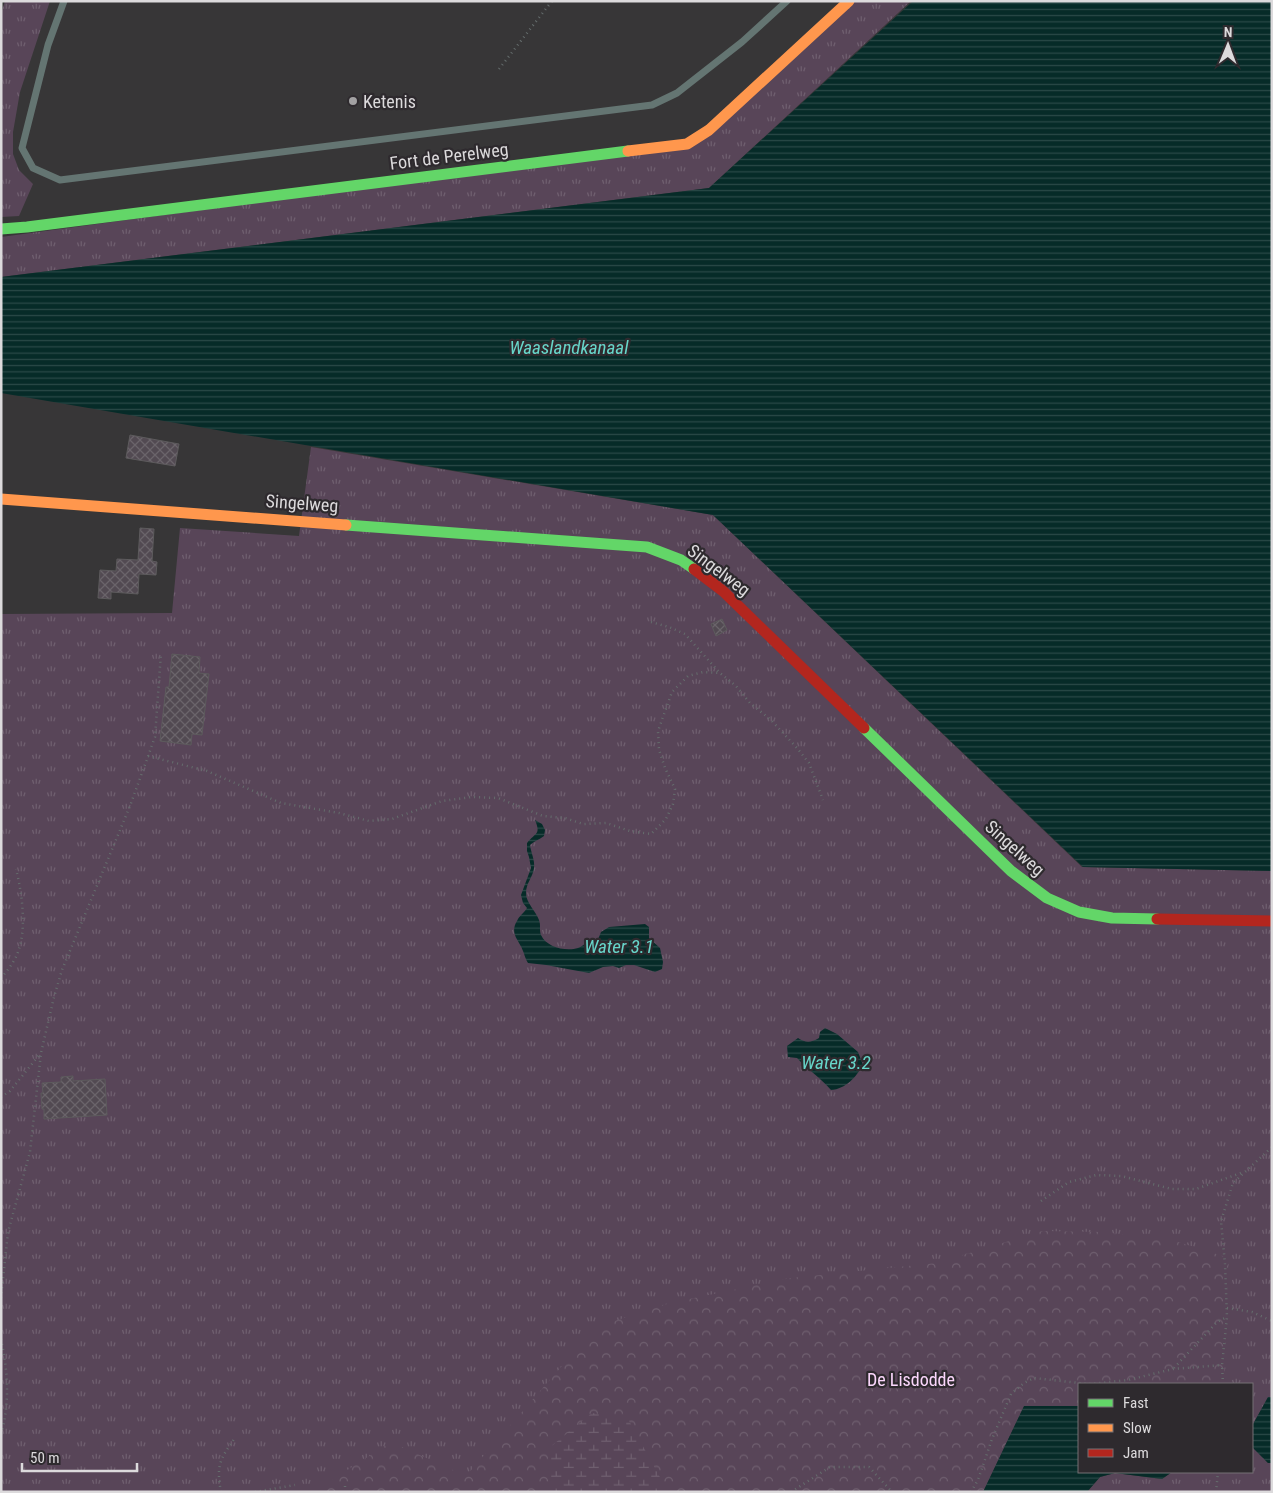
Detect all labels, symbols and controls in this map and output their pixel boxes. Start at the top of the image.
north arrow [1203,20,1253,70]
text: N [1224,24,1233,40]
place label: Ketenis [363,91,416,112]
marker: Ketenis [347,95,359,107]
street label: Fort de Perelweg [388,138,510,174]
water label: Waaslandkanaal [510,336,629,359]
street label: Singelweg [265,490,339,516]
street label: Singelweg [684,540,754,600]
street label: Singelweg [981,816,1049,880]
water label: Water 3.1 [584,935,654,958]
water label: Water 3.2 [801,1051,871,1074]
park label: De Lisdodde [867,1369,955,1390]
legend [1078,1383,1253,1473]
text: Fast [1123,1394,1148,1412]
text: Slow [1123,1419,1152,1437]
scale bar [22,1440,138,1472]
text: Jam [1123,1444,1149,1462]
text: 50 m [30,1449,60,1467]

